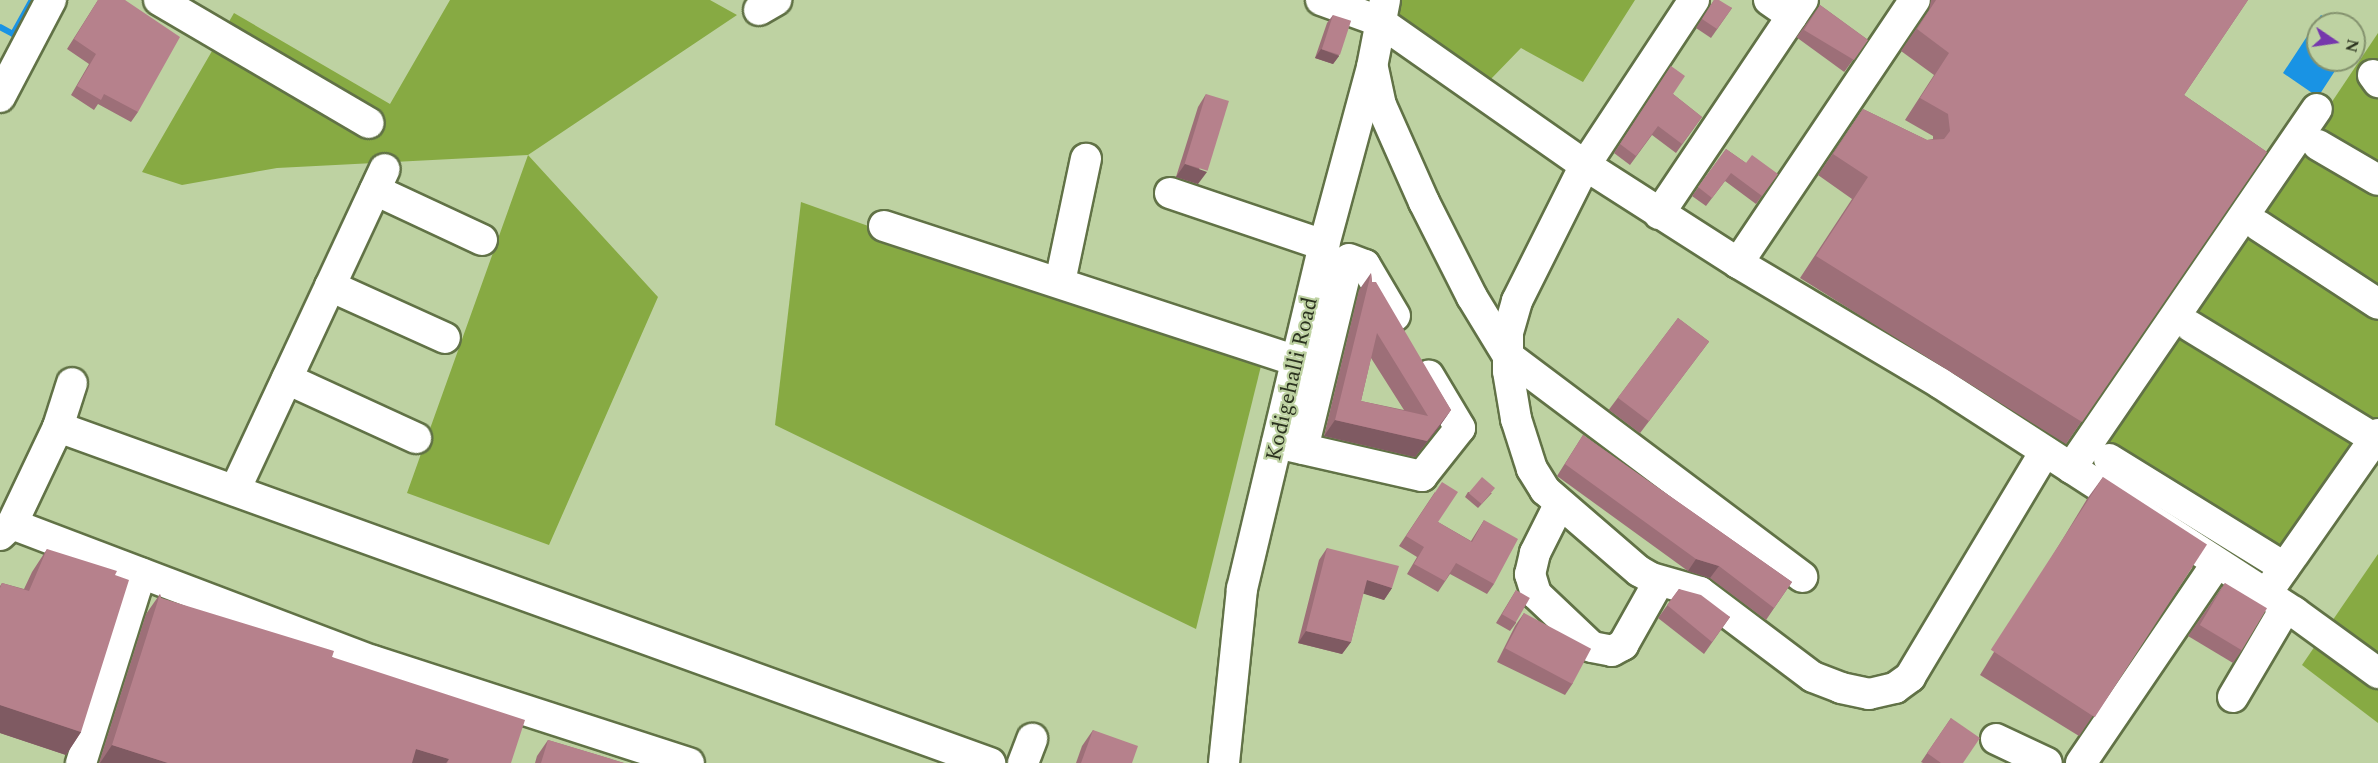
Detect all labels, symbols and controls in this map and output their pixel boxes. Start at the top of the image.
north arrow [2306,12,2366,72]
text: N [2338,37,2365,55]
street label: Kodigehalli Road [1260,295,1324,463]

